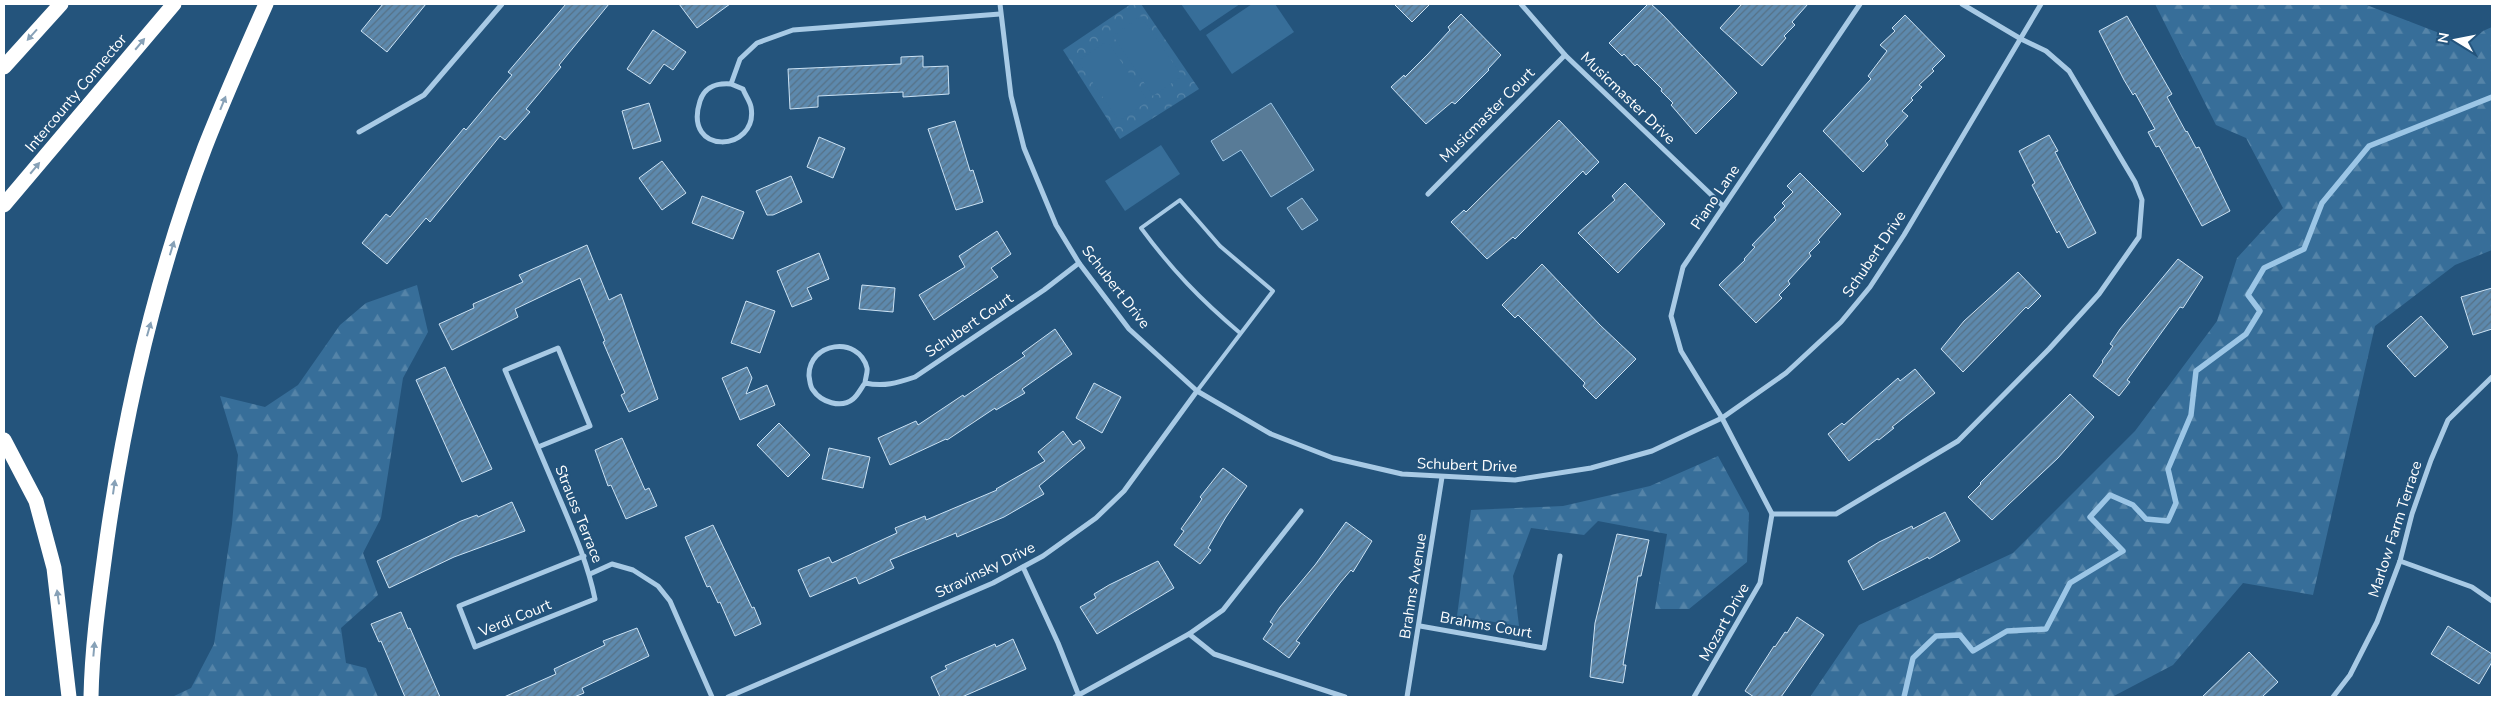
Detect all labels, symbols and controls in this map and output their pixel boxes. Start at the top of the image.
north arrow [2431,15,2481,65]
street label: Intercounty Connector [21,29,132,156]
one-way arrow [26,29,38,41]
text: N [2433,31,2454,45]
one-way arrow [135,37,146,50]
street label: Musicmaster Drive [1576,47,1680,149]
street label: Musicmaster Court [1435,63,1539,167]
one-way arrow [220,96,228,110]
one-way arrow [30,161,41,174]
street label: Piano Lane [1686,161,1744,233]
street label: Schubert Drive [1838,207,1910,301]
one-way arrow [168,241,176,256]
street label: Schubert Drive [1077,241,1155,333]
street label: Schubert Court [921,288,1018,362]
one-way arrow [145,321,153,336]
street label: Schubert Drive [1417,453,1517,477]
street label: Marlow Farm Terrace [2363,458,2427,600]
street label: Strauss Terrace [550,462,608,566]
one-way arrow [110,479,118,495]
street label: Brahms Avenue [1395,532,1431,640]
street label: Stravinsky Drive [932,537,1038,603]
street label: Mozart Drive [1694,579,1754,665]
one-way arrow [54,588,62,604]
street label: Verdi Court [475,594,555,642]
street label: Brahms Court [1438,607,1534,643]
one-way arrow [91,640,99,656]

